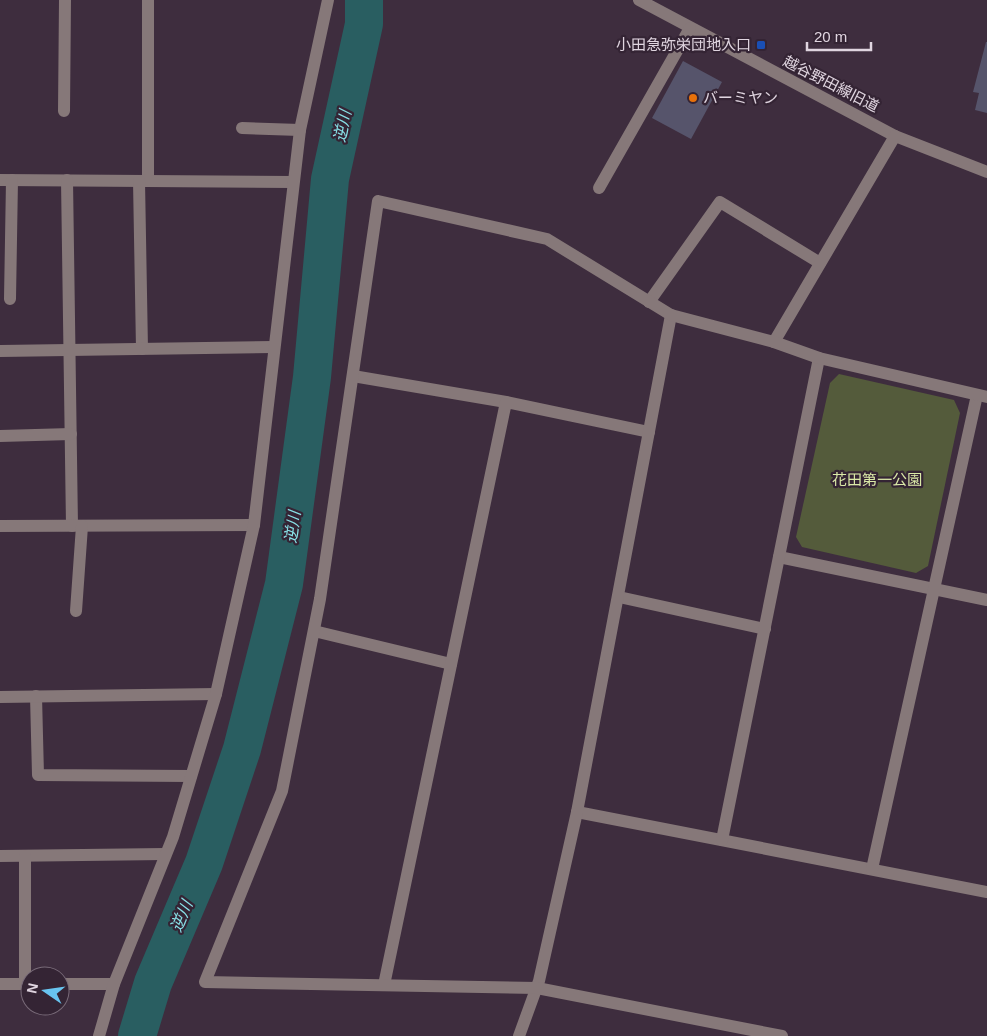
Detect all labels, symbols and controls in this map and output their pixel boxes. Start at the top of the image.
scale bar [807,20,871,52]
text: 20 m [814,28,847,45]
place label: 小田急弥栄団地入口 [616,36,751,53]
marker: 小田急弥栄団地入口 [755,39,767,51]
street label: 越谷野田線旧道 [780,52,882,115]
place label: バーミヤン [703,89,778,106]
marker: バーミヤン [687,92,699,104]
water label: 逆川 [331,107,355,144]
park label: 花田第一公園 [832,471,922,488]
water label: 逆川 [282,508,303,544]
water label: 逆川 [167,896,196,934]
north arrow [20,966,70,1016]
text: N [23,981,41,995]

